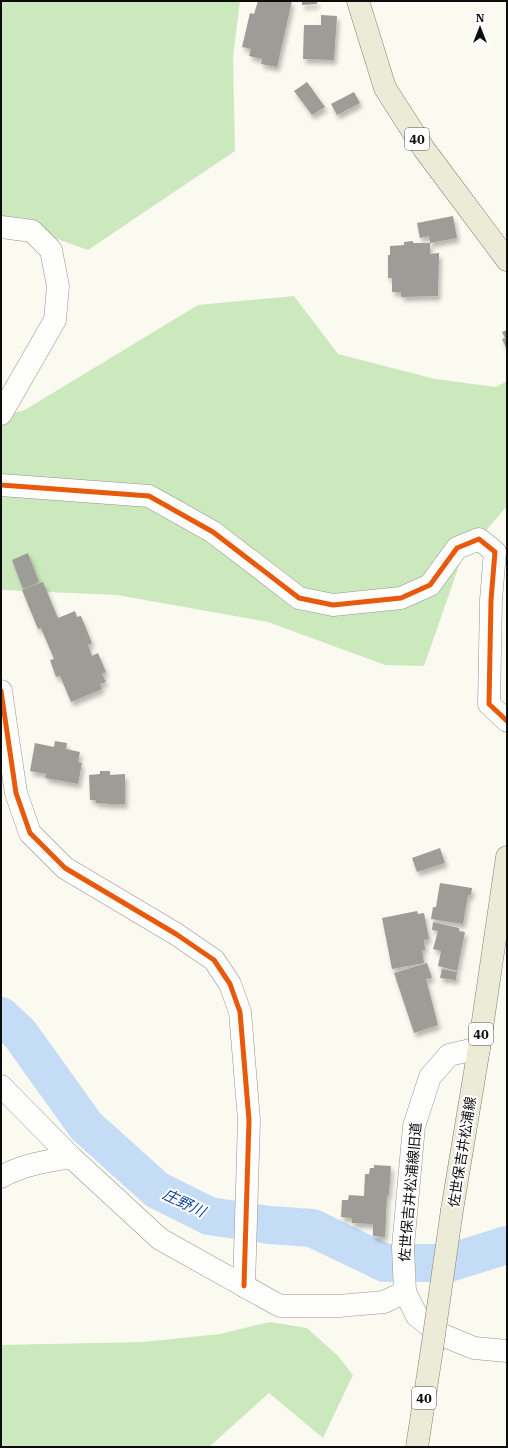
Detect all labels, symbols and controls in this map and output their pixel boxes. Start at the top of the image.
north arrow [460,8,500,48]
text: N [476,11,485,25]
road number: 40 [405,128,429,150]
road number: 40 [469,1023,493,1045]
street label: 佐世保吉井松浦線 [444,1095,480,1209]
street label: 佐世保吉井松浦線旧道 [395,1121,425,1263]
water label: 庄野川 [160,1184,210,1222]
road number: 40 [412,1387,436,1409]

